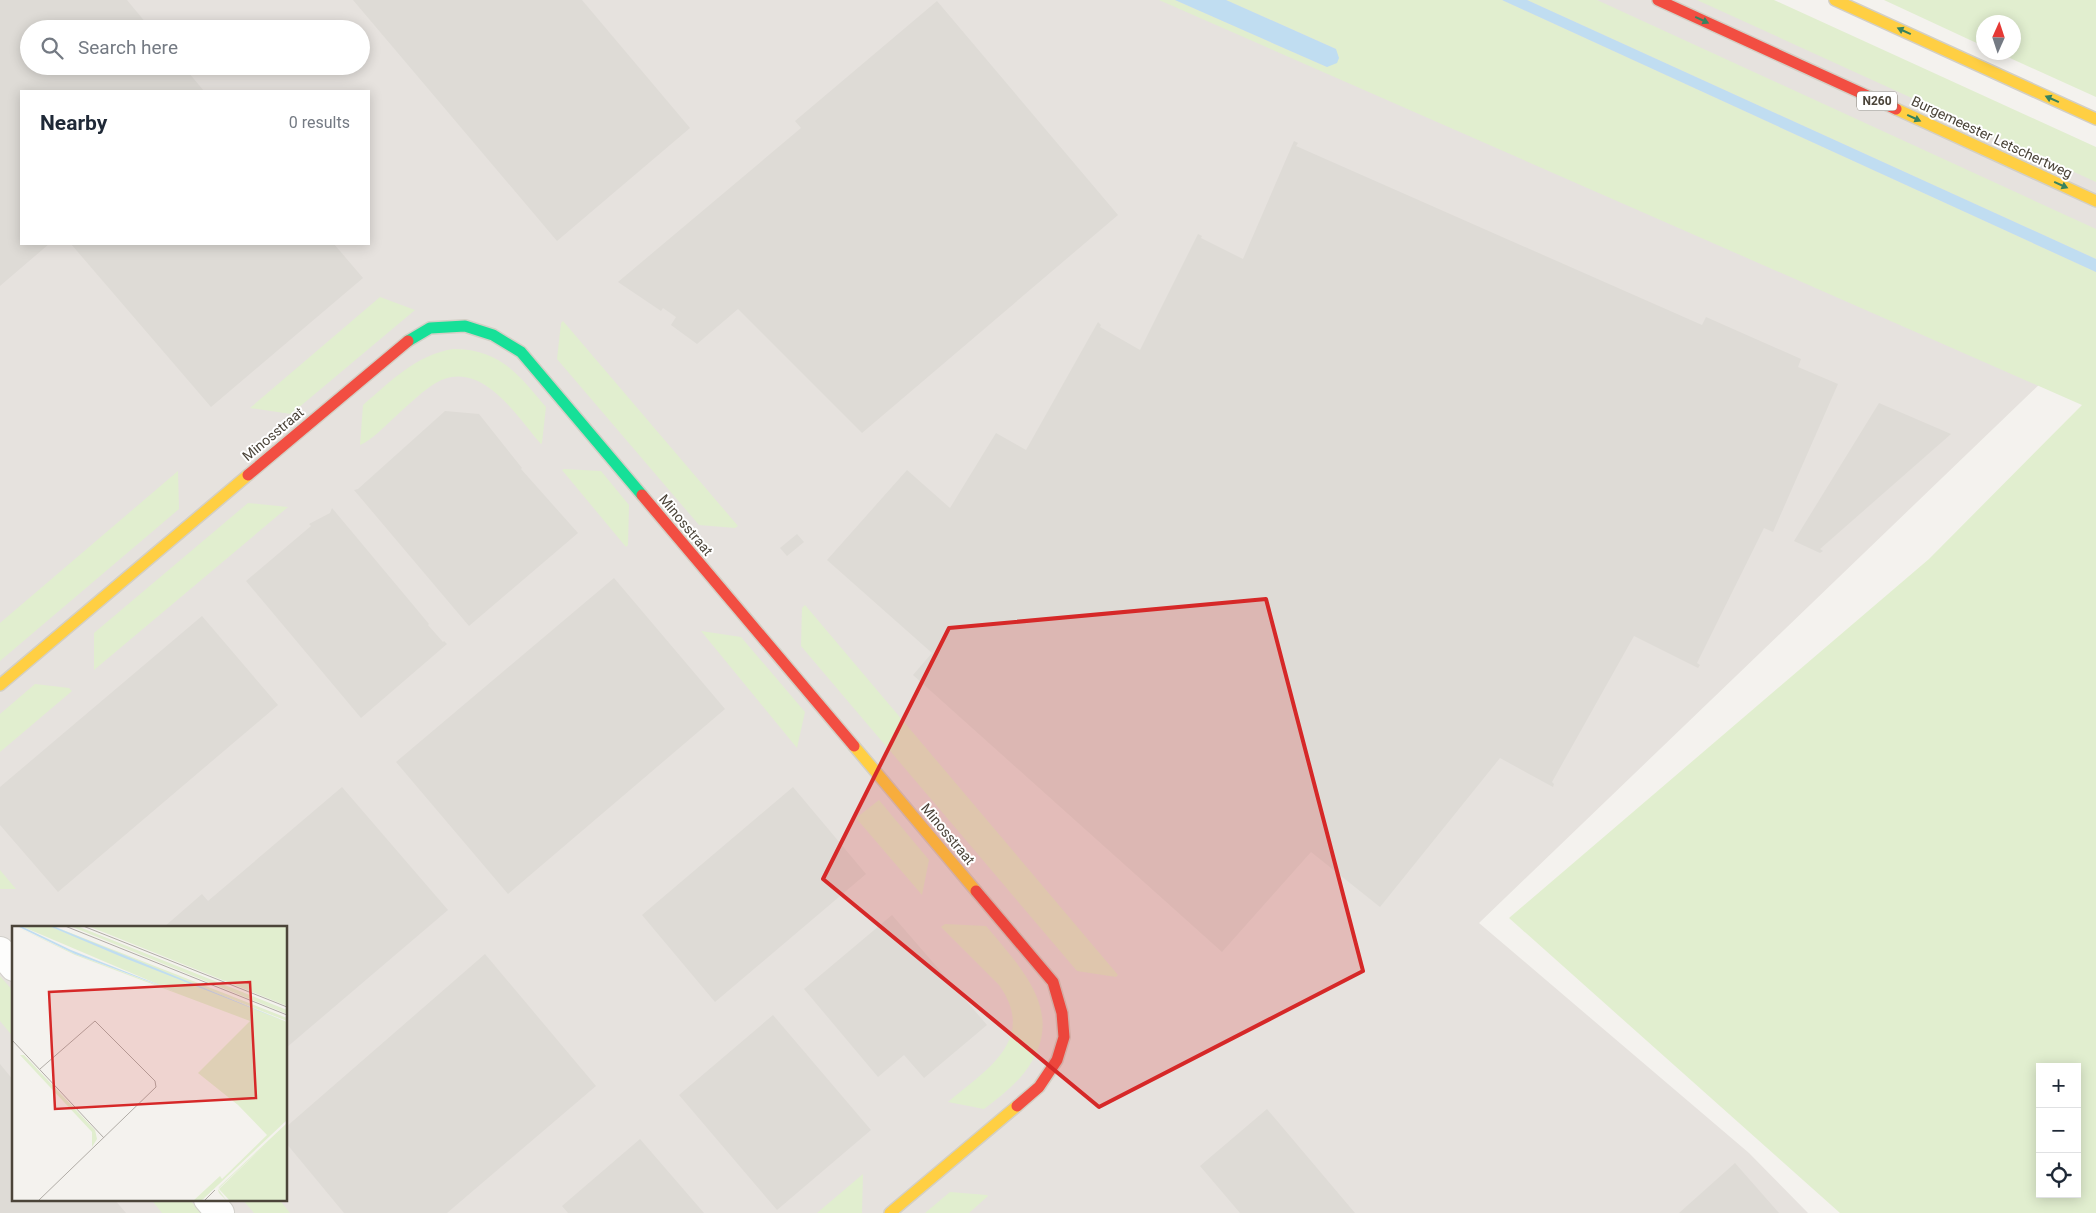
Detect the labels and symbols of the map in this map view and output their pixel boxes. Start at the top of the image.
north arrow [1976,15,2021,60]
one-way arrow [1695,16,1710,25]
one-way arrow [1897,27,1911,35]
road number: N260 [1857,92,1897,110]
street label: Burgemeester Letschertweg [1909,93,2075,181]
one-way arrow [2045,95,2059,103]
one-way arrow [1907,114,1921,122]
one-way arrow [2054,182,2068,190]
street label: Minosstraat [239,404,307,464]
street label: Minosstraat [656,491,716,559]
street label: Minosstraat [918,800,978,868]
inset map [12,926,288,1200]

